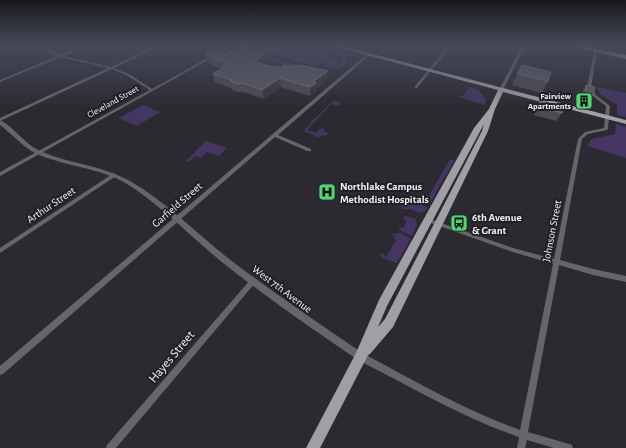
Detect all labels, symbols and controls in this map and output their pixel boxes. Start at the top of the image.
street label: Cleveland Street [86,84,140,120]
building icon: Fairview Apartments [574,91,594,111]
place label: Fairview Apartments [528,92,572,111]
street label: Garfield Street [150,180,204,230]
place label: Northlake Campus Methodist Hospitals [340,181,429,205]
hospital icon: Northlake Campus Methodist Hospitals [317,182,337,202]
street label: Arthur Street [25,185,78,225]
street label: Johnson Street [541,199,563,263]
place label: 6th Avenue & Grant [472,212,522,236]
bus stop icon: 6th Avenue & Grant [449,213,469,233]
street label: West 7th Avenue [250,263,314,315]
street label: Hayes Street [147,329,197,385]

